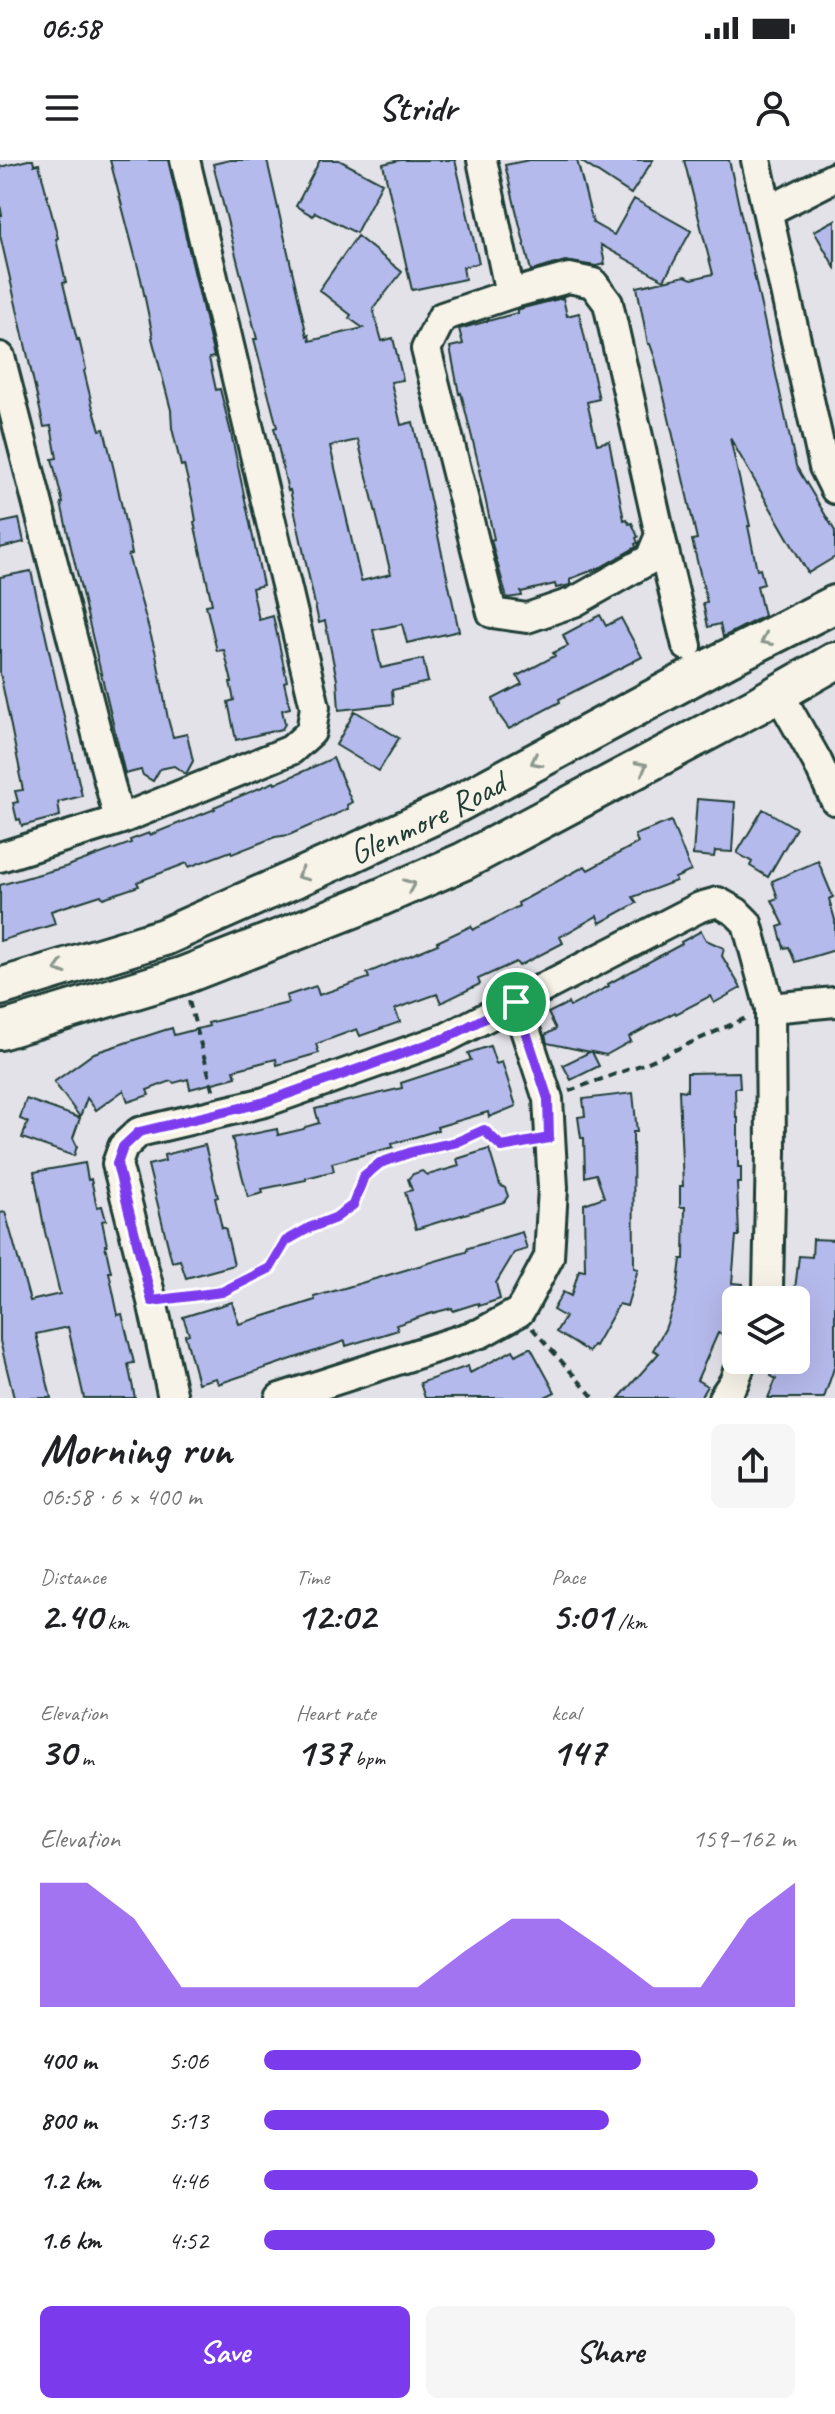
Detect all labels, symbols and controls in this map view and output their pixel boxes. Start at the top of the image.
text: 06:58 [40,9,100,47]
text: Stridr [379,85,456,131]
icon: menu [40,86,84,130]
icon: person [751,86,795,130]
one-way arrow [759,630,774,645]
one-way arrow [530,752,544,767]
street label: Glenmore Road [342,758,517,874]
one-way arrow [633,761,648,776]
one-way arrow [296,866,311,882]
one-way arrow [402,878,416,894]
one-way arrow [54,959,68,975]
pin [482,968,550,1036]
icon: arrive [494,980,538,1024]
map controls [722,1286,810,1374]
button: layers [722,1286,810,1374]
text: Morning run [40,1422,232,1477]
button: share [711,1424,795,1508]
text: 06:58 · 6 × 400 m [40,1480,201,1513]
text: Distance [40,1563,106,1591]
text: Time [296,1563,329,1591]
text: Pace [551,1563,585,1591]
text: 2.40 [40,1591,102,1641]
text: 12:02 [296,1591,376,1641]
text: 5:01 [551,1591,613,1641]
text: km [102,1608,129,1636]
text: /km [613,1608,647,1636]
text: Elevation [40,1699,108,1727]
text: Heart rate [296,1699,376,1727]
text: kcal [551,1699,580,1727]
text: 30 [40,1727,76,1777]
text: 137 [296,1727,350,1777]
text: 147 [551,1727,605,1777]
text: m [76,1744,94,1772]
text: bpm [350,1744,385,1772]
text: Elevation [40,1822,120,1855]
text: 159–162 m [692,1822,795,1855]
text: 400 m [40,2044,96,2077]
text: 5:06 [168,2044,208,2077]
text: 800 m [40,2104,96,2137]
text: 5:13 [168,2104,208,2137]
text: 1.2 km [40,2164,100,2197]
text: 4:46 [168,2164,208,2197]
text: 1.6 km [40,2224,101,2257]
text: 4:52 [168,2224,208,2257]
button: Save [40,2306,410,2398]
button: Share [426,2306,795,2398]

